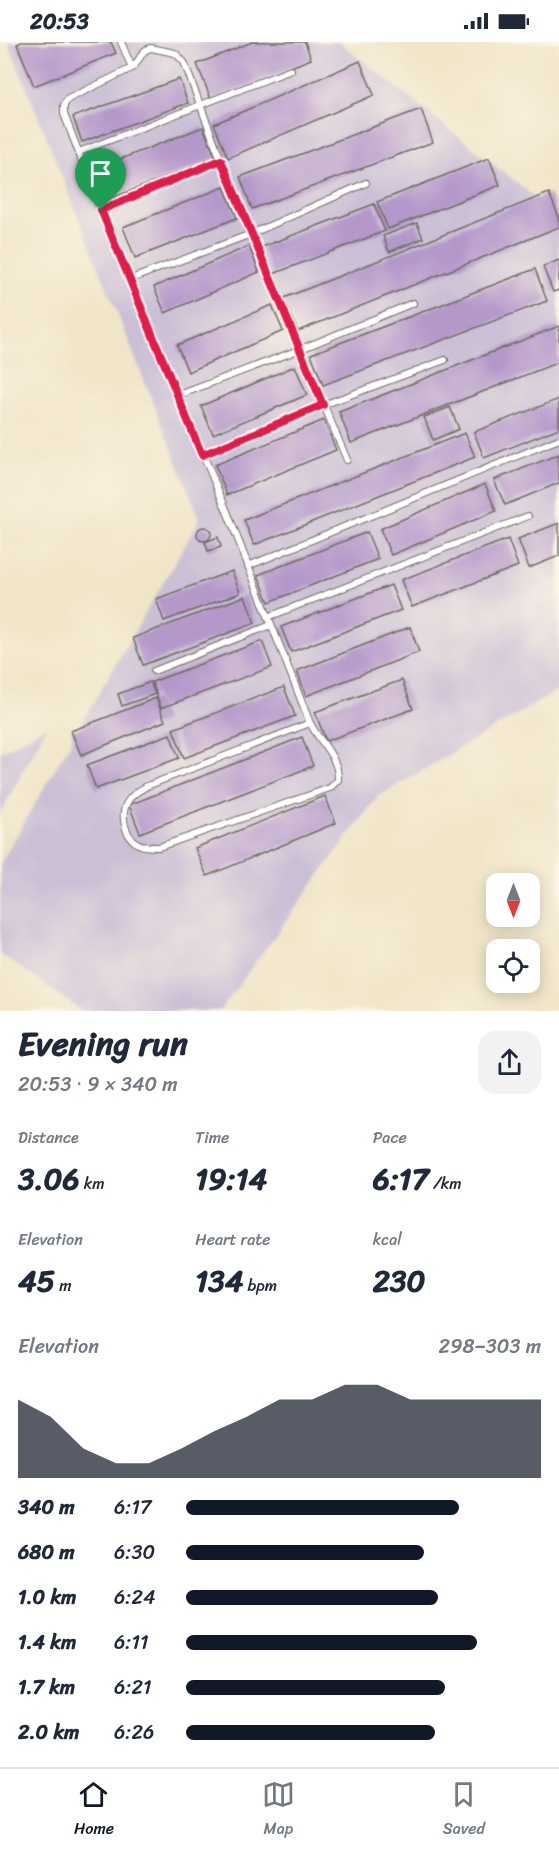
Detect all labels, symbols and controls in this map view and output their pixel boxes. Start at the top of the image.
text: 20:53 [30,2,89,41]
pin [75,148,126,210]
icon: arrive [84,157,117,190]
north arrow [486,873,540,927]
map controls [486,873,540,993]
button: locate [486,939,540,993]
text: Evening run [18,1015,188,1073]
button: share [478,1031,541,1094]
text: 20:53 · 9 × 340 m [18,1067,178,1102]
text: Distance [18,1123,79,1152]
text: Time [195,1123,229,1152]
text: Pace [373,1123,407,1152]
text: 3.06 [18,1152,80,1206]
text: 19:14 [195,1152,267,1206]
text: 6:17 [373,1152,429,1206]
text: km [80,1169,104,1198]
text: /km [429,1169,462,1198]
text: Elevation [18,1225,83,1254]
text: Heart rate [195,1225,270,1254]
text: kcal [373,1225,402,1254]
text: 45 [18,1254,55,1308]
text: 134 [195,1254,243,1308]
text: 230 [373,1254,425,1308]
text: m [55,1271,72,1300]
text: bpm [243,1271,277,1300]
text: Elevation [18,1329,99,1364]
text: 298–303 m [439,1329,541,1364]
text: 340 m [18,1490,75,1525]
text: 6:17 [114,1490,151,1525]
text: 680 m [18,1535,75,1570]
text: 6:30 [114,1535,155,1570]
text: 1.0 km [18,1580,76,1615]
text: 6:24 [114,1580,155,1615]
text: 1.4 km [18,1625,76,1660]
text: 6:11 [114,1625,149,1660]
text: 1.7 km [18,1670,75,1705]
text: 6:21 [114,1670,152,1705]
text: 2.0 km [18,1715,79,1750]
text: 6:26 [114,1715,154,1750]
tab: Home [74,1778,114,1843]
tab: Map [262,1778,295,1843]
tab: Saved [443,1778,485,1843]

